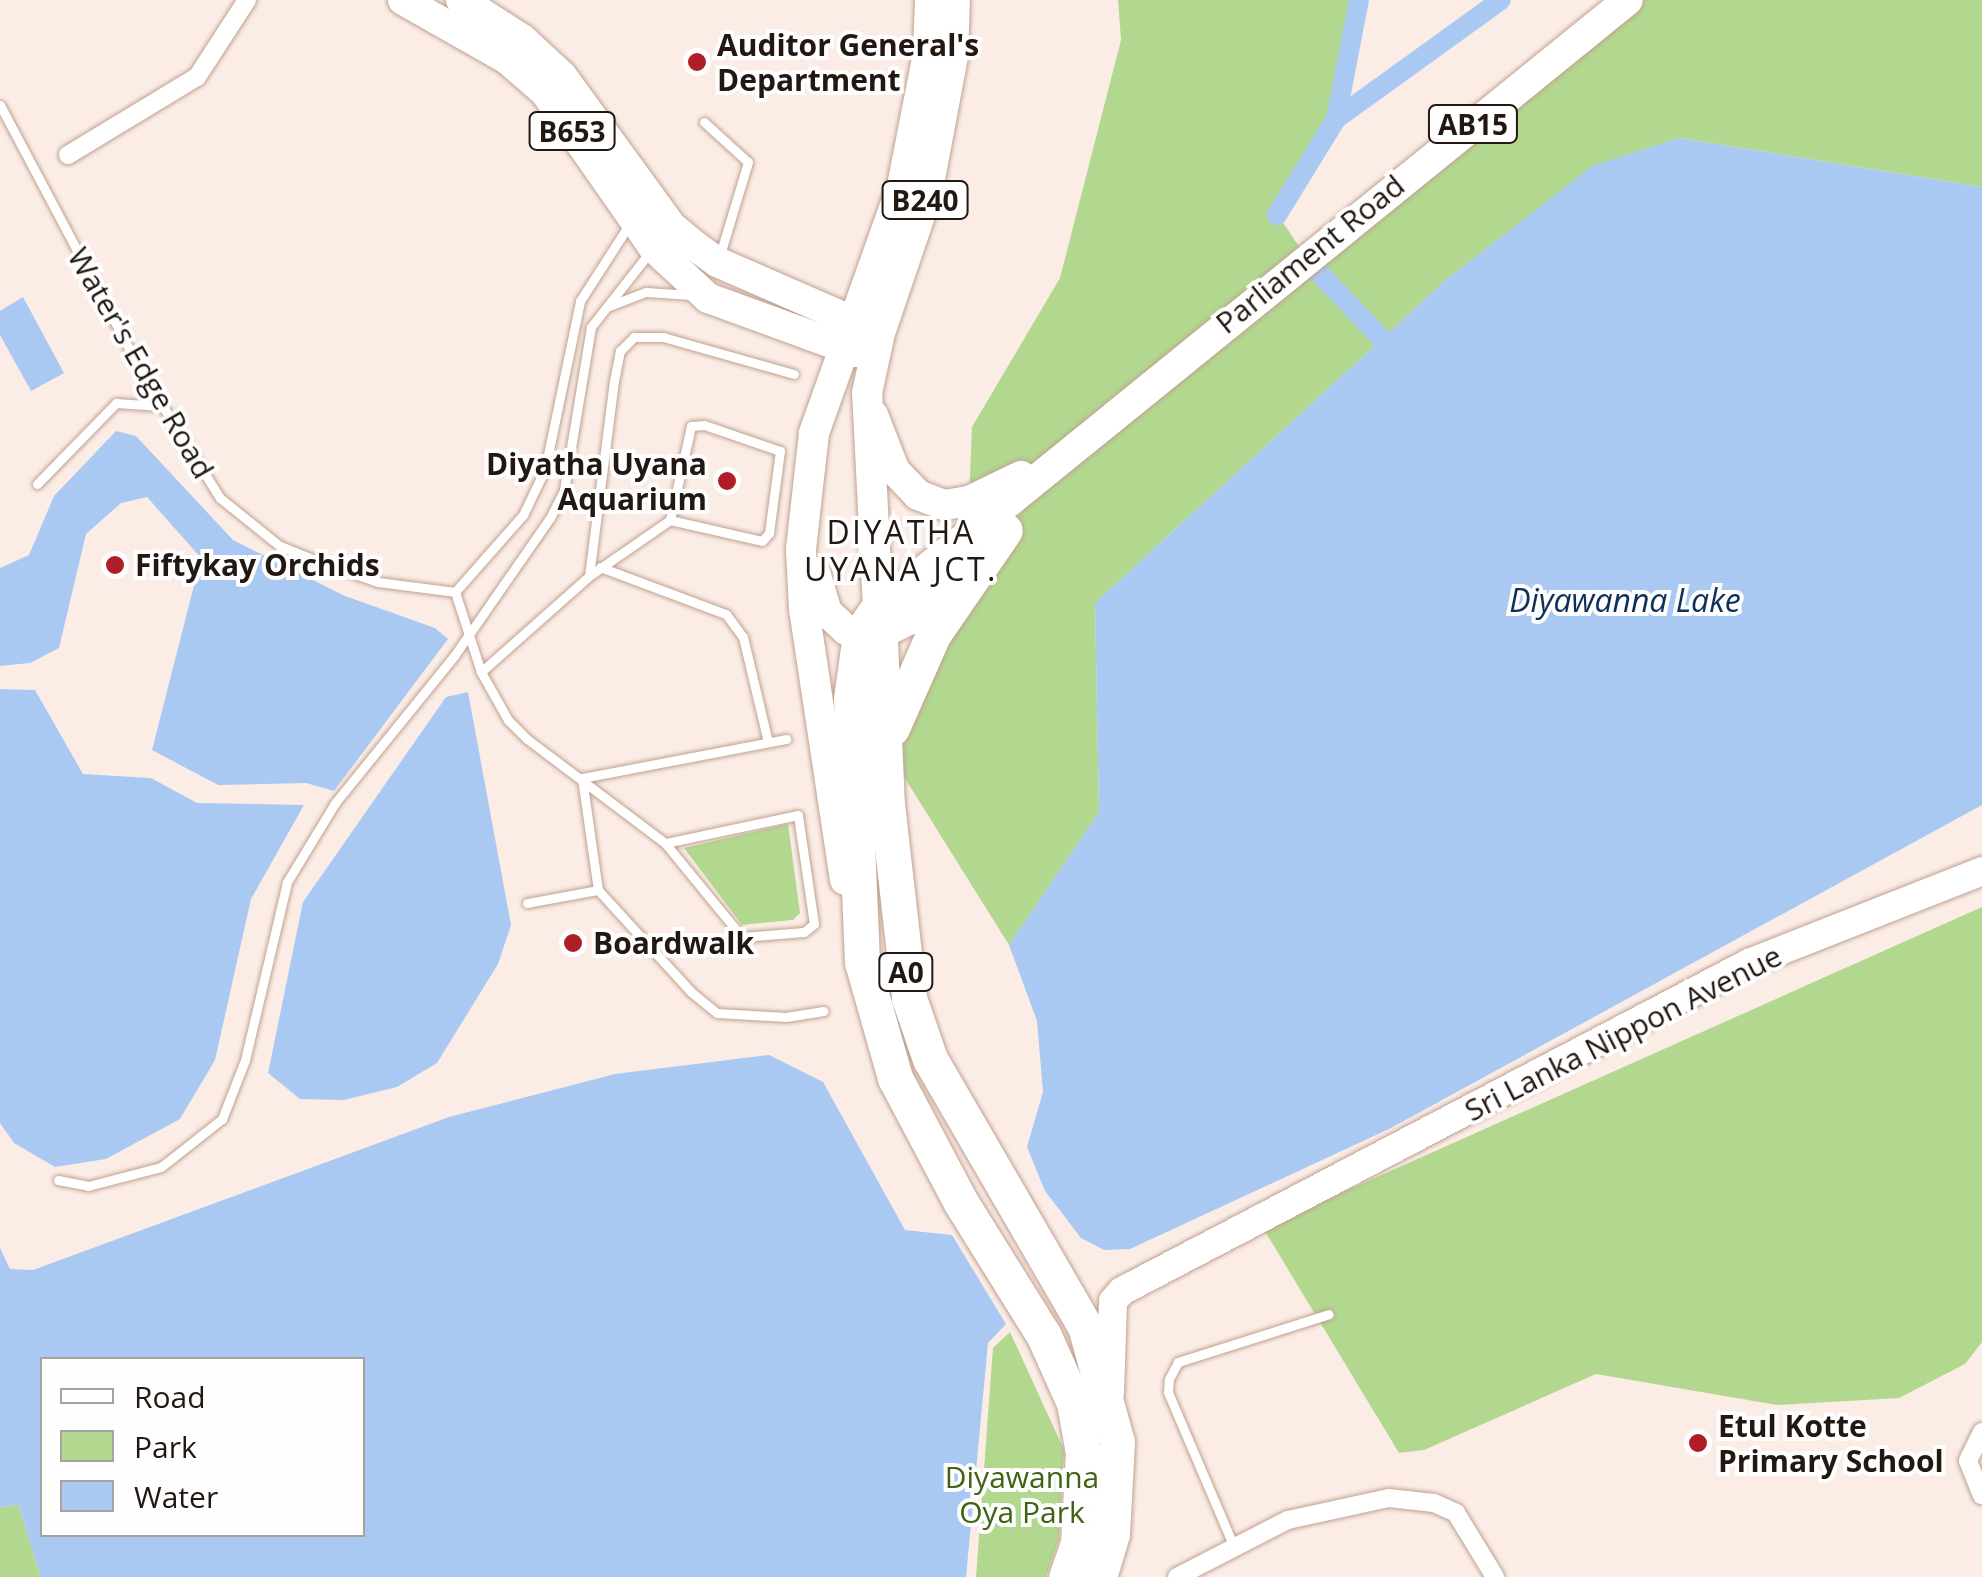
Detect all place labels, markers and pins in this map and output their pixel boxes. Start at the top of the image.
place label: Auditor General's Department [717,27,979,98]
marker: Auditor General's Department [686,51,708,73]
place label: Diyatha Uyana Aquarium [486,446,707,516]
marker: Diyatha Uyana Aquarium [716,470,738,492]
place label: Fiftykay Orchids [135,547,380,583]
marker: Fiftykay Orchids [104,554,126,576]
place label: Boardwalk [593,925,754,961]
marker: Boardwalk [562,932,584,954]
place label: Etul Kotte Primary School [1718,1408,1944,1478]
marker: Etul Kotte Primary School [1687,1432,1709,1454]

